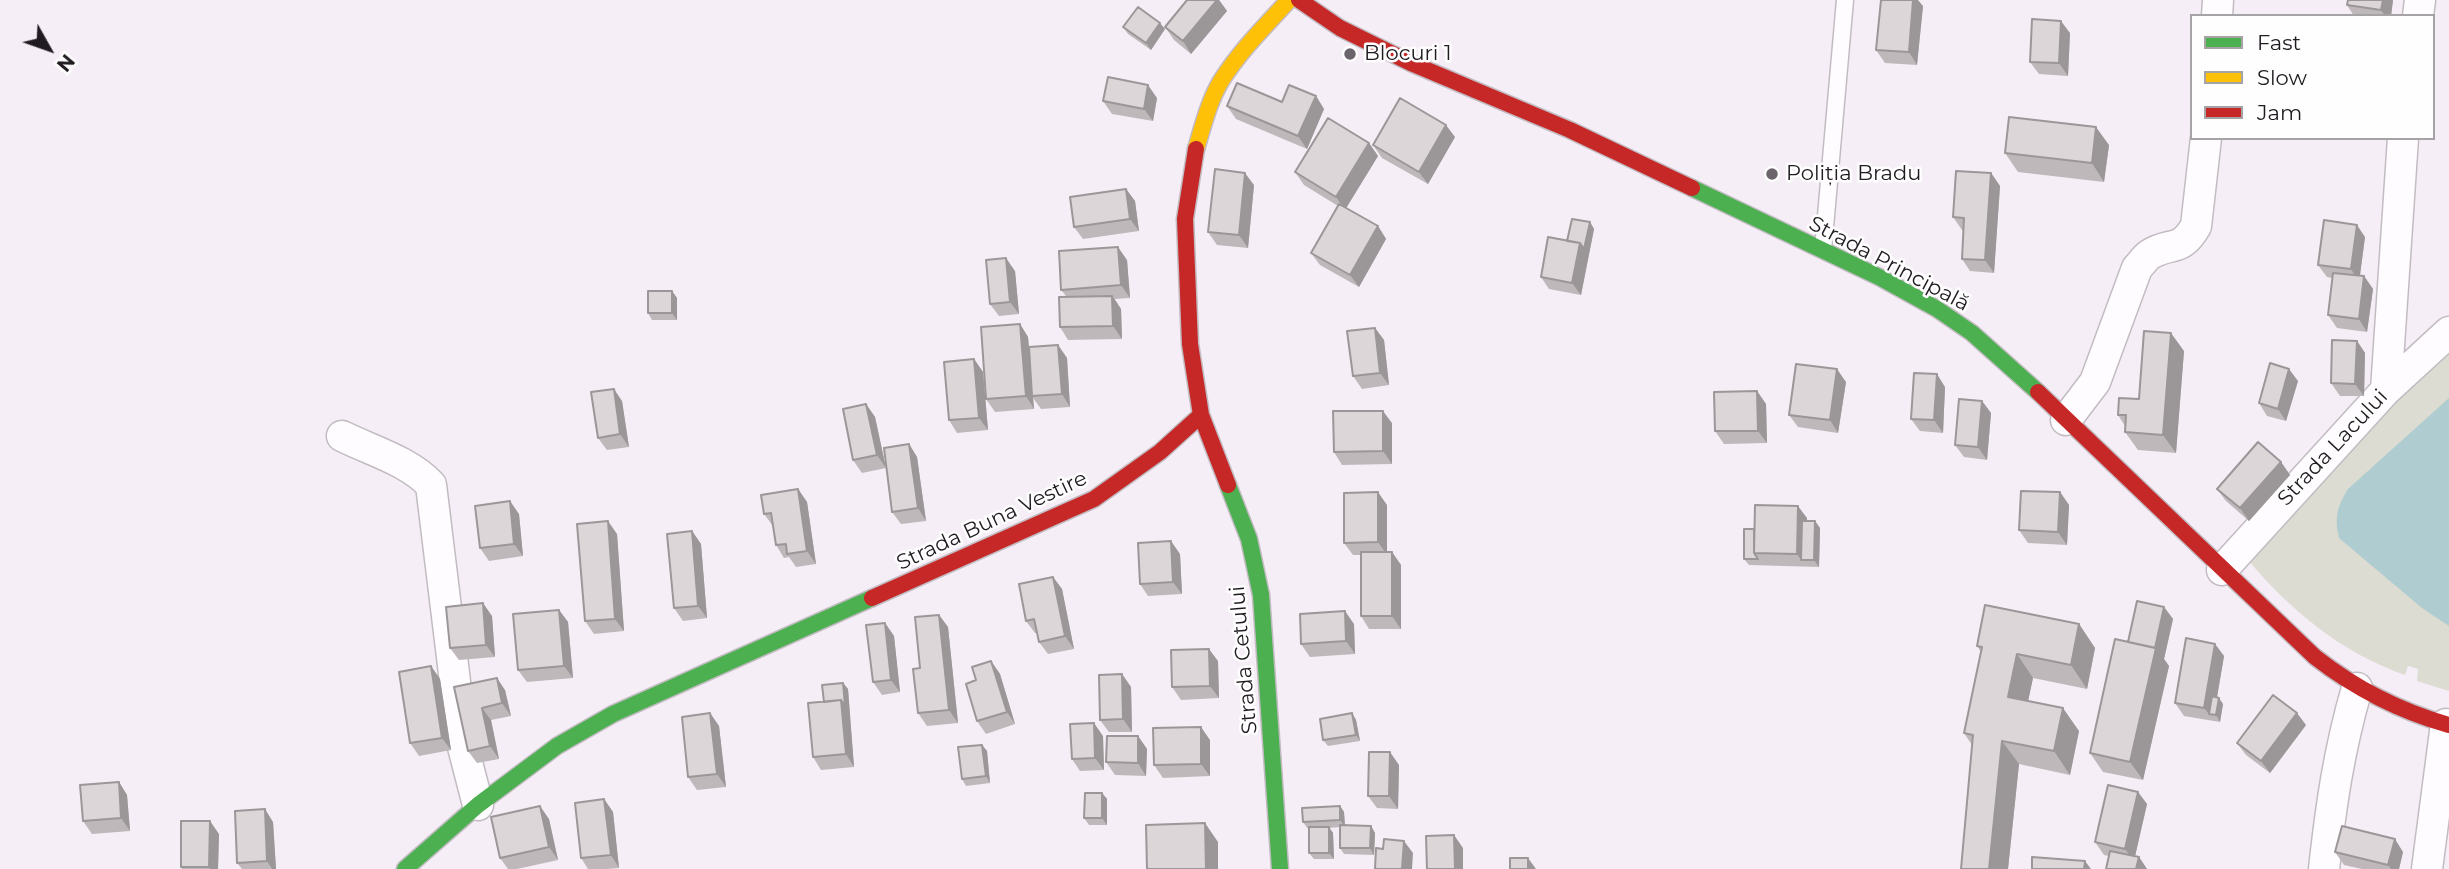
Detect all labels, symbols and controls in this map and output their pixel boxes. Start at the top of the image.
north arrow [14,14,84,84]
legend [2190,14,2435,140]
text: Fast [2257,30,2301,55]
place label: Blocuri 1 [1364,41,1452,67]
marker: Blocuri 1 [1342,46,1358,62]
text: N [52,50,79,76]
text: Slow [2257,65,2307,90]
text: Jam [2257,100,2302,125]
place label: Poliția Bradu [1786,161,1921,187]
marker: Poliția Bradu [1764,166,1780,182]
street label: Strada Principală [1804,211,1974,317]
street label: Strada Lacului [2273,385,2393,511]
street label: Strada Buna Vestire [893,466,1091,576]
street label: Strada Cetului [1225,585,1263,735]

